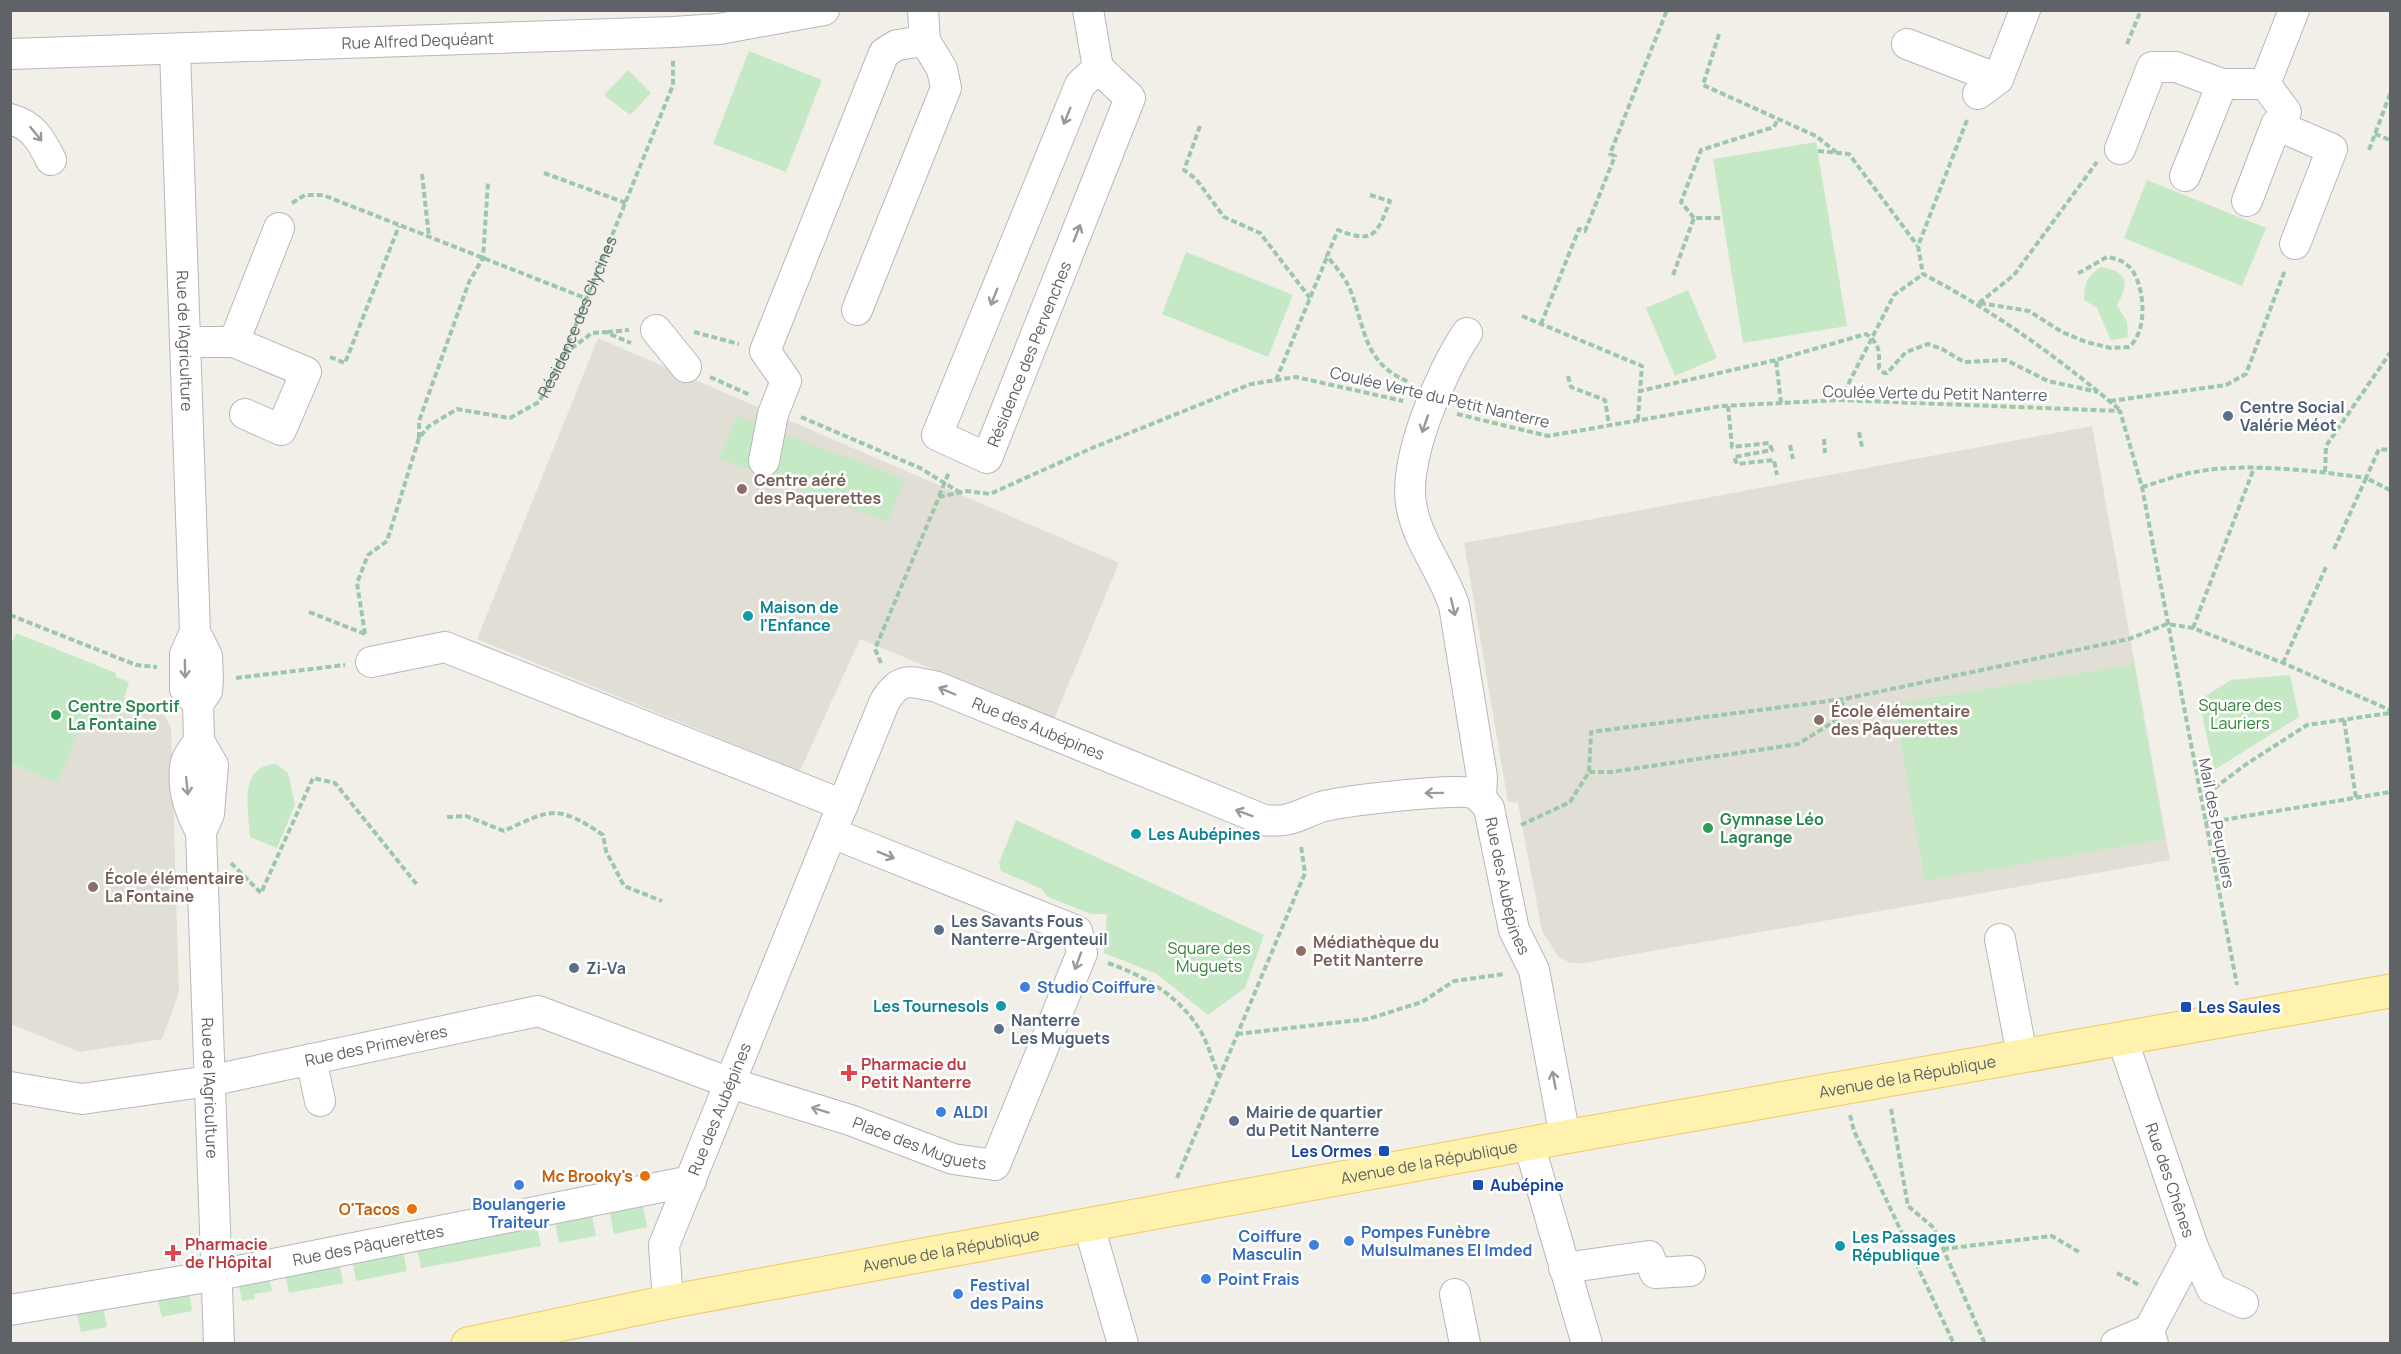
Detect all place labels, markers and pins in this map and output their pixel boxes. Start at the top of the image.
place label: Centre Social Valérie Méot [2240,396,2345,436]
marker: Centre Social Valérie Méot [2221,409,2235,423]
place label: Centre aéré des Paquerettes [754,469,881,509]
marker: Centre aéré des Paquerettes [735,482,749,496]
place label: Maison de l'Enfance [760,596,839,636]
marker: Maison de l'Enfance [741,609,755,623]
place label: Centre Sportif La Fontaine [68,695,179,735]
place label: École élémentaire des Pâquerettes [1831,700,1971,740]
marker: Centre Sportif La Fontaine [49,708,63,722]
marker: École élémentaire des Pâquerettes [1812,713,1826,727]
place label: Gymnase Léo Lagrange [1720,808,1824,848]
marker: Gymnase Léo Lagrange [1701,821,1715,835]
place label: Les Aubépines [1148,823,1261,845]
marker: Les Aubépines [1129,827,1143,841]
place label: École élémentaire La Fontaine [105,867,245,907]
marker: École élémentaire La Fontaine [86,880,100,894]
place label: Les Savants Fous Nanterre-Argenteuil [951,910,1108,950]
marker: Les Savants Fous Nanterre-Argenteuil [932,923,946,937]
place label: Médiathèque du Petit Nanterre [1313,931,1439,971]
marker: Médiathèque du Petit Nanterre [1294,944,1308,958]
place label: Zi-Va [586,957,626,979]
marker: Zi-Va [567,961,581,975]
place label: Studio Coiffure [1037,976,1156,998]
marker: Studio Coiffure [1018,980,1032,994]
place label: Les Tournesols [873,995,989,1017]
place label: Les Saules [2198,996,2281,1018]
marker: Les Tournesols [994,999,1008,1013]
marker: Les Saules [2179,1000,2193,1014]
place label: Nanterre Les Muguets [1011,1009,1110,1049]
marker: Nanterre Les Muguets [992,1022,1006,1036]
place label: Pharmacie du Petit Nanterre [861,1053,972,1093]
marker: Pharmacie du Petit Nanterre [842,1066,856,1080]
place label: ALDI [953,1101,988,1123]
place label: Mairie de quartier du Petit Nanterre [1246,1101,1383,1141]
marker: ALDI [934,1105,948,1119]
marker: Mairie de quartier du Petit Nanterre [1227,1114,1241,1128]
place label: Les Ormes [1291,1140,1372,1162]
marker: Les Ormes [1377,1144,1391,1158]
place label: Mc Brooky's [542,1165,633,1187]
marker: Mc Brooky's [638,1169,652,1183]
place label: Aubépine [1490,1174,1564,1196]
marker: Boulangerie Traiteur [512,1178,526,1192]
marker: Aubépine [1471,1178,1485,1192]
place label: Boulangerie Traiteur [472,1193,566,1233]
place label: O'Tacos [339,1198,400,1220]
marker: O'Tacos [405,1202,419,1216]
place label: Pompes Funèbre Mulsulmanes El Imded [1361,1221,1532,1261]
place label: Coiffure Masculin [1232,1225,1302,1265]
place label: Les Passages République [1852,1226,1956,1266]
place label: Pharmacie de l'Hôpital [185,1233,272,1273]
marker: Pompes Funèbre Mulsulmanes El Imded [1342,1234,1356,1248]
marker: Coiffure Masculin [1307,1238,1321,1252]
marker: Les Passages République [1833,1239,1847,1253]
marker: Pharmacie de l'Hôpital [166,1246,180,1260]
place label: Point Frais [1218,1268,1300,1290]
marker: Point Frais [1199,1272,1213,1286]
place label: Festival des Pains [970,1274,1044,1314]
marker: Festival des Pains [951,1287,965,1301]

